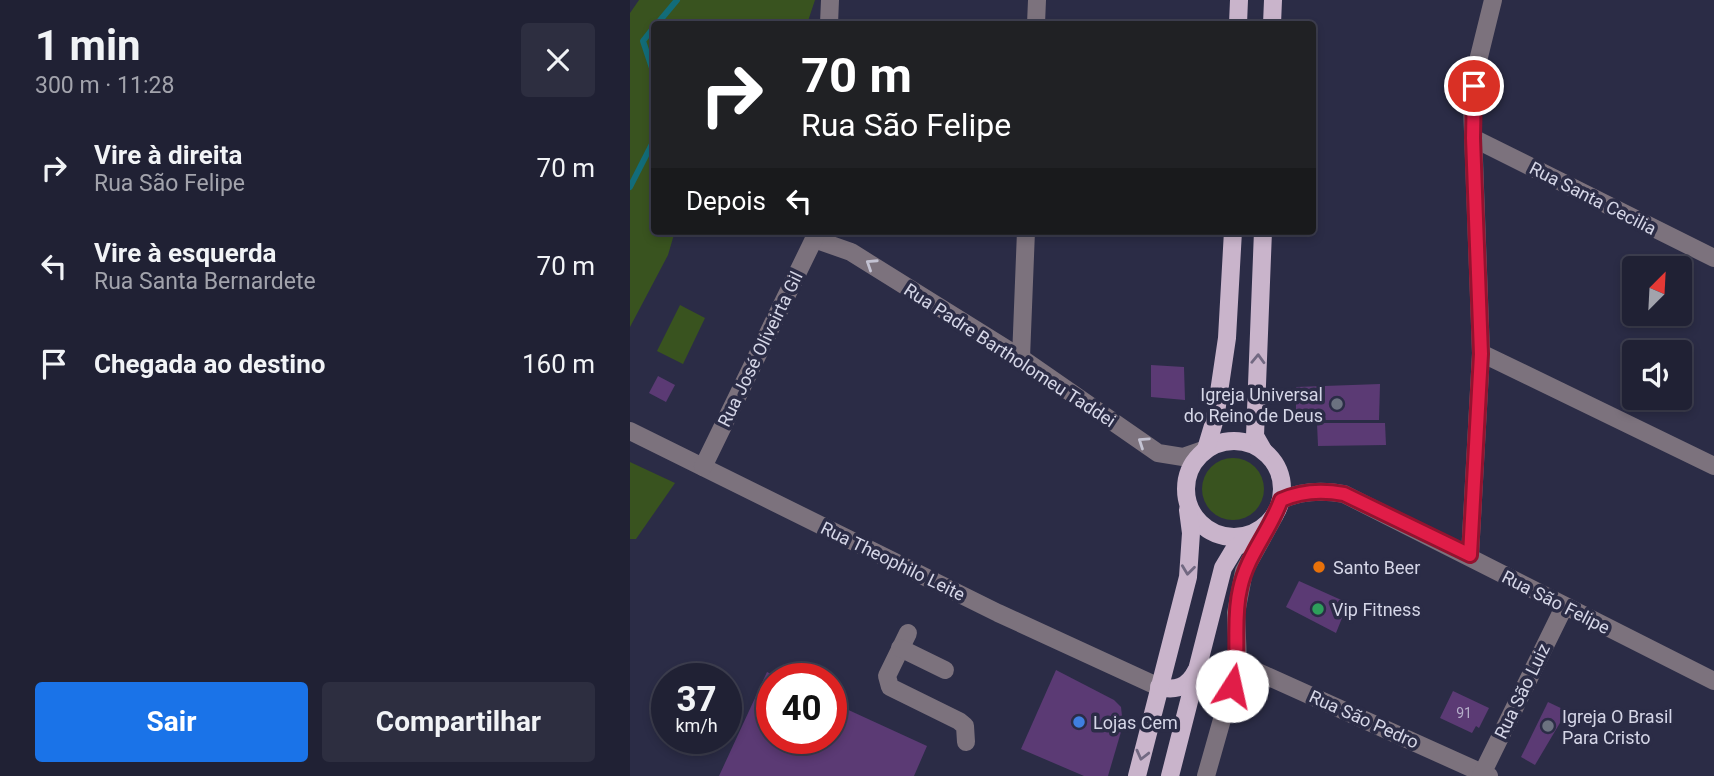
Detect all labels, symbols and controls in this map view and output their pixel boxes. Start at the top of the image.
text: 1 min [35,21,141,70]
button: close [521,23,595,97]
text: 70 m [801,47,912,104]
icon: right [686,49,777,140]
pin [1444,56,1504,116]
icon: arrive [1455,67,1493,105]
text: 300 m · 11:28 [35,72,174,99]
text: Rua São Felipe [801,106,1011,144]
text: Vire à direita [94,140,242,170]
icon: right [35,149,73,187]
text: 70 m [537,153,595,183]
street label: Rua Santa Cecilia [1526,157,1660,239]
text: Rua São Felipe [94,170,245,197]
icon: left [780,182,818,220]
text: Depois [686,186,766,216]
text: Vire à esquerda [94,238,277,268]
icon: left [35,247,73,285]
text: 70 m [537,251,595,281]
north arrow [1622,256,1692,326]
map controls [1622,256,1692,410]
one-way arrow [865,260,878,273]
text: Rua Santa Bernardete [94,268,316,295]
street label: Rua José Oliveirta Gil [713,268,807,430]
street label: Rua Padre Bartholomeu Taddei [900,279,1120,431]
button: sound [1622,340,1692,410]
icon: arrive [35,345,73,383]
text: Chegada ao destino [94,349,325,379]
text: 160 m [522,349,595,379]
one-way arrow [1251,354,1266,365]
place label: Igreja Universal do Reino de Deus [1184,384,1323,426]
marker: Igreja Universal do Reino de Deus [1329,396,1345,412]
one-way arrow [1138,438,1151,451]
street label: Rua Theophilo Leite [817,517,969,605]
place label: Santo Beer [1333,557,1420,578]
marker: Santo Beer [1311,559,1327,575]
one-way arrow [1181,565,1196,576]
street label: Rua São Felipe [1499,566,1613,638]
place label: Vip Fitness [1332,599,1421,620]
marker: Vip Fitness [1310,601,1326,617]
street label: Rua São Luiz [1490,640,1554,742]
position arrow [1195,649,1269,723]
speed limit sign: 40 [756,663,847,754]
text: 37 [676,679,717,720]
button: Sair [35,682,308,762]
button: Compartilhar [322,682,595,762]
street label: Rua São Pedro [1306,685,1422,753]
house number: 91 [1456,705,1472,721]
place label: Igreja O Brasil Para Cristo [1562,706,1673,748]
place label: Lojas Cem [1093,712,1178,733]
marker: Lojas Cem [1071,714,1087,730]
text: km/h [675,715,718,736]
marker: Igreja O Brasil Para Cristo [1540,718,1556,734]
one-way arrow [1136,749,1150,761]

